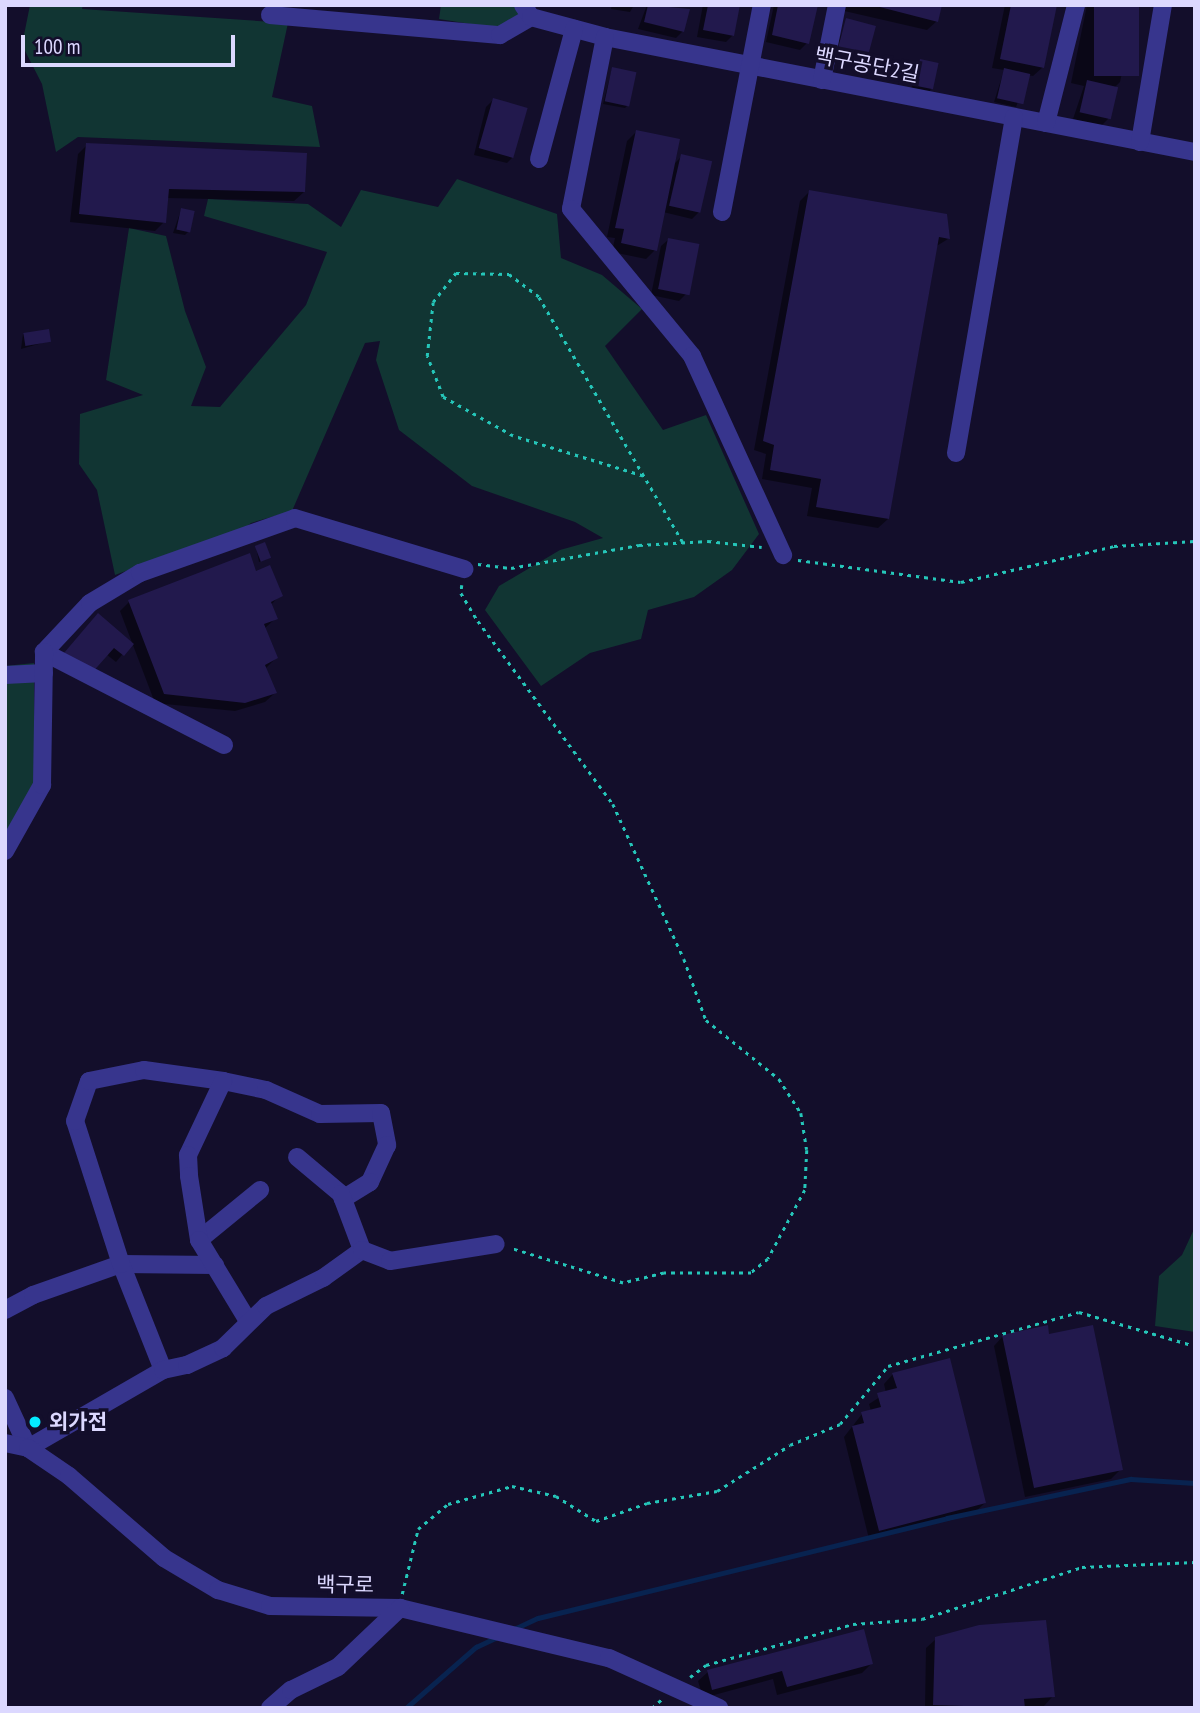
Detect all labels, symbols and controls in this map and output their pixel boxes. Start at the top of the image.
scale bar [24,21,238,65]
text: 100 m [34,33,80,60]
street label: 백구공단2길 [813,43,921,87]
place label: 외가전 [49,1409,107,1435]
marker: 외가전 [27,1414,43,1430]
street label: 백구로 [316,1572,374,1598]

